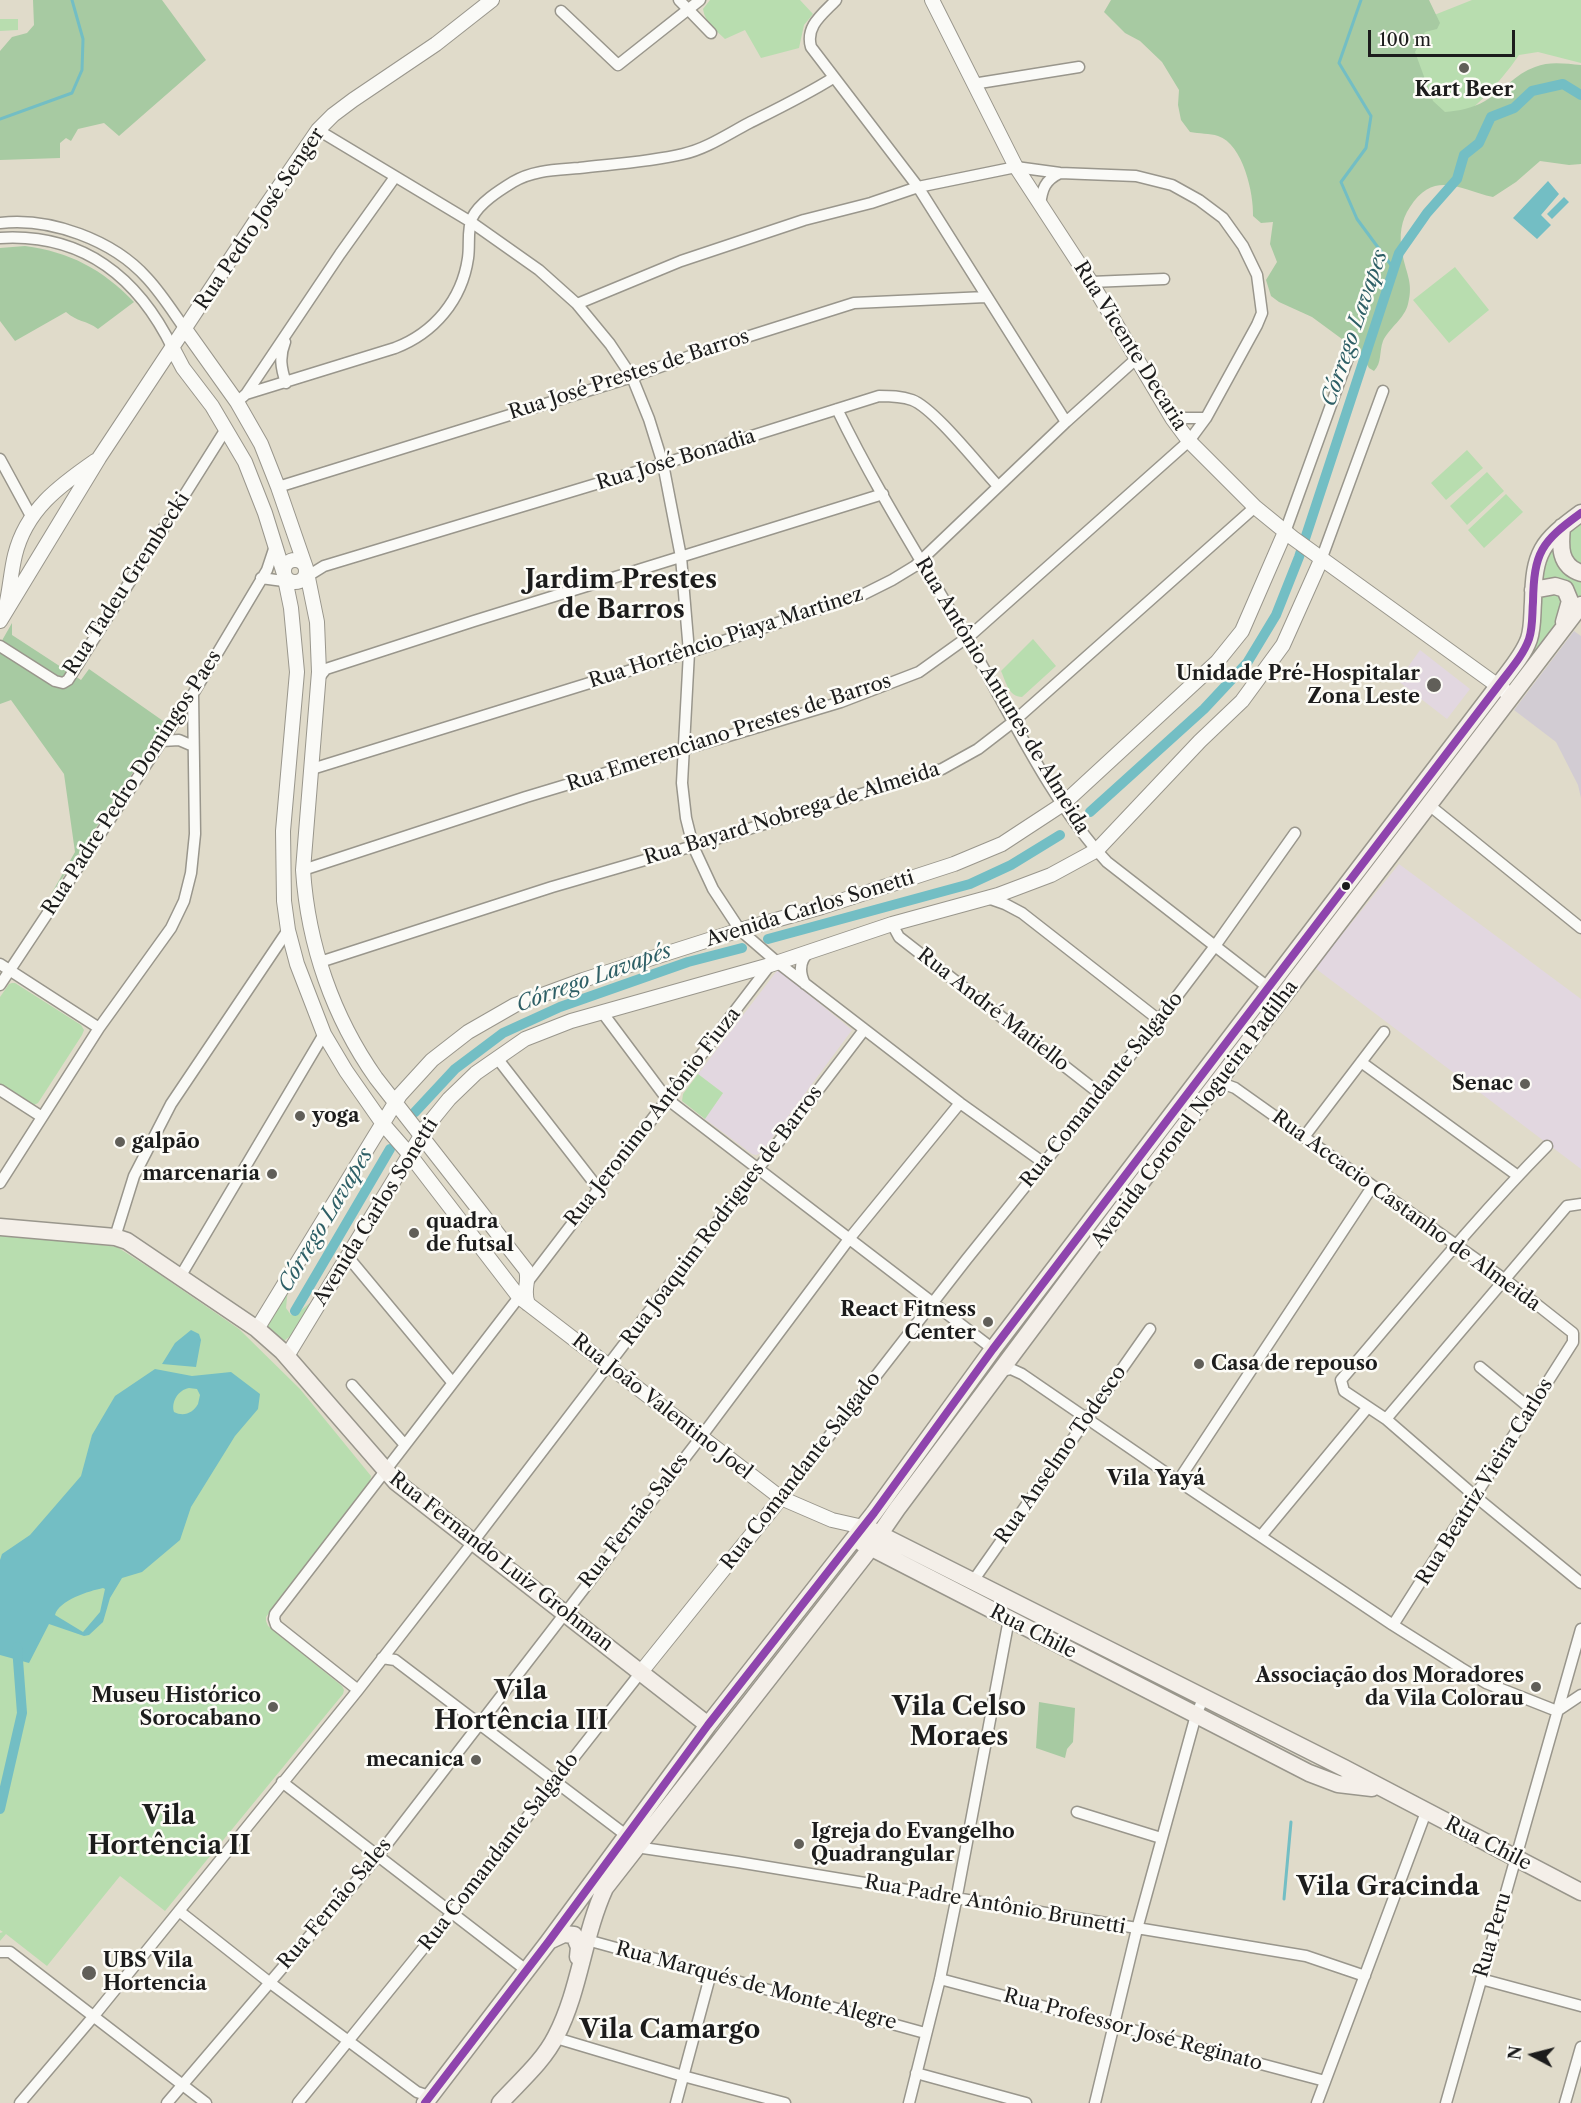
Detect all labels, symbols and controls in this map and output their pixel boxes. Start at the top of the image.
scale bar [1371,18,1518,56]
text: 100 m [1379,29,1431,51]
marker: Kart Beer [1457,61,1471,75]
place label: Kart Beer [1415,78,1513,102]
street label: Rua Pedro José Senger [190,123,330,315]
water label: Córrego Lavapes [1316,247,1394,409]
street label: Rua Vicente Decaria [1068,257,1192,435]
street label: Rua José Prestes de Barros [506,325,752,425]
street label: Rua José Bonadia [593,424,759,496]
street label: Rua Tadeu Grembecki [59,488,195,680]
street label: Rua Antônio Antunes de Almeida [910,553,1094,839]
district label: Jardim Prestes de Barros [525,564,717,626]
street label: Rua Hortêncio Piaya Martinez [586,582,866,694]
street label: Rua Padre Pedro Domingos Paes [37,646,227,920]
place label: Unidade Pré-Hospitalar Zona Leste [1176,662,1420,709]
street label: Rua Emerenciano Prestes de Barros [564,669,894,797]
marker: Unidade Pré-Hospitalar Zona Leste [1425,676,1443,694]
street label: Rua Bayard Nobrega de Almeida [641,758,943,870]
street label: Avenida Carlos Sonetti [703,866,917,952]
unlabelled marker [1340,880,1352,892]
water label: Córrego Lavapés [513,938,675,1018]
street label: Rua André Matiello [912,943,1074,1077]
street label: Avenida Coronel Nogueira Padilha [1087,976,1303,1252]
street label: Rua Comandante Salgado [1016,987,1188,1193]
street label: Rua Jeronimo Antônio Fiuza [560,1003,746,1231]
place label: Senac [1452,1072,1513,1096]
marker: Senac [1518,1077,1532,1091]
street label: Rua Joaquim Rodrigues de Barros [616,1081,828,1351]
place label: yoga [312,1104,360,1128]
street label: Rua Accacio Castanho de Almeida [1267,1105,1545,1317]
marker: yoga [293,1109,307,1123]
street label: Avenida Carlos Sonetti [308,1114,444,1310]
place label: galpão [132,1130,200,1154]
marker: galpão [113,1135,127,1149]
water label: Córrego Lavapes [273,1143,379,1297]
place label: marcenaria [142,1162,260,1186]
marker: marcenaria [265,1167,279,1181]
place label: quadra de futsal [426,1210,514,1257]
marker: quadra de futsal [407,1226,421,1240]
place label: React Fitness Center [840,1298,976,1345]
marker: React Fitness Center [981,1315,995,1329]
street label: Rua João Valentino Joel [567,1329,757,1485]
place label: Casa de repouso [1211,1352,1378,1376]
marker: Casa de repouso [1192,1357,1206,1371]
street label: Rua Anselmo Todesco [990,1361,1132,1549]
street label: Rua Comandante Salgado [716,1367,886,1575]
street label: Rua Beatriz Vieira Carlos [1411,1374,1559,1590]
street label: Rua Fernão Sales [574,1449,694,1593]
district label: Vila Yayá [1107,1466,1205,1492]
street label: Rua Fernando Luiz Grohman [384,1467,618,1657]
street label: Rua Chile [986,1600,1080,1664]
place label: Associação dos Moradores da Vila Colorau [1255,1664,1524,1711]
district label: Vila Hortência III [434,1675,608,1736]
marker: Associação dos Moradores da Vila Colorau [1529,1680,1543,1694]
place label: Museu Histórico Sorocabano [91,1684,261,1731]
district label: Vila Celso Moraes [892,1691,1026,1752]
marker: Museu Histórico Sorocabano [266,1700,280,1714]
place label: mecanica [366,1748,464,1772]
street label: Rua Comandante Salgado [414,1748,584,1956]
marker: mecanica [469,1753,483,1767]
district label: Vila Hortência II [87,1800,251,1862]
street label: Rua Chile [1441,1812,1535,1876]
place label: Igreja do Evangelho Quadrangular [811,1820,1015,1867]
street label: Rua Fernão Sales [273,1834,397,1974]
marker: Igreja do Evangelho Quadrangular [792,1837,806,1851]
street label: Rua Padre Antônio Brunetti [863,1870,1127,1940]
district label: Vila Gracinda [1296,1871,1480,1903]
street label: Rua Peru [1469,1890,1517,1980]
street label: Rua Marqués de Monte Alegre [613,1937,899,2035]
place label: UBS Vila Hortencia [103,1949,207,1996]
marker: UBS Vila Hortencia [80,1964,98,1982]
street label: Rua Professor José Reginato [1001,1984,1265,2076]
district label: Vila Camargo [580,2014,760,2046]
north arrow [1503,2025,1563,2085]
text: N [1504,2045,1526,2061]

